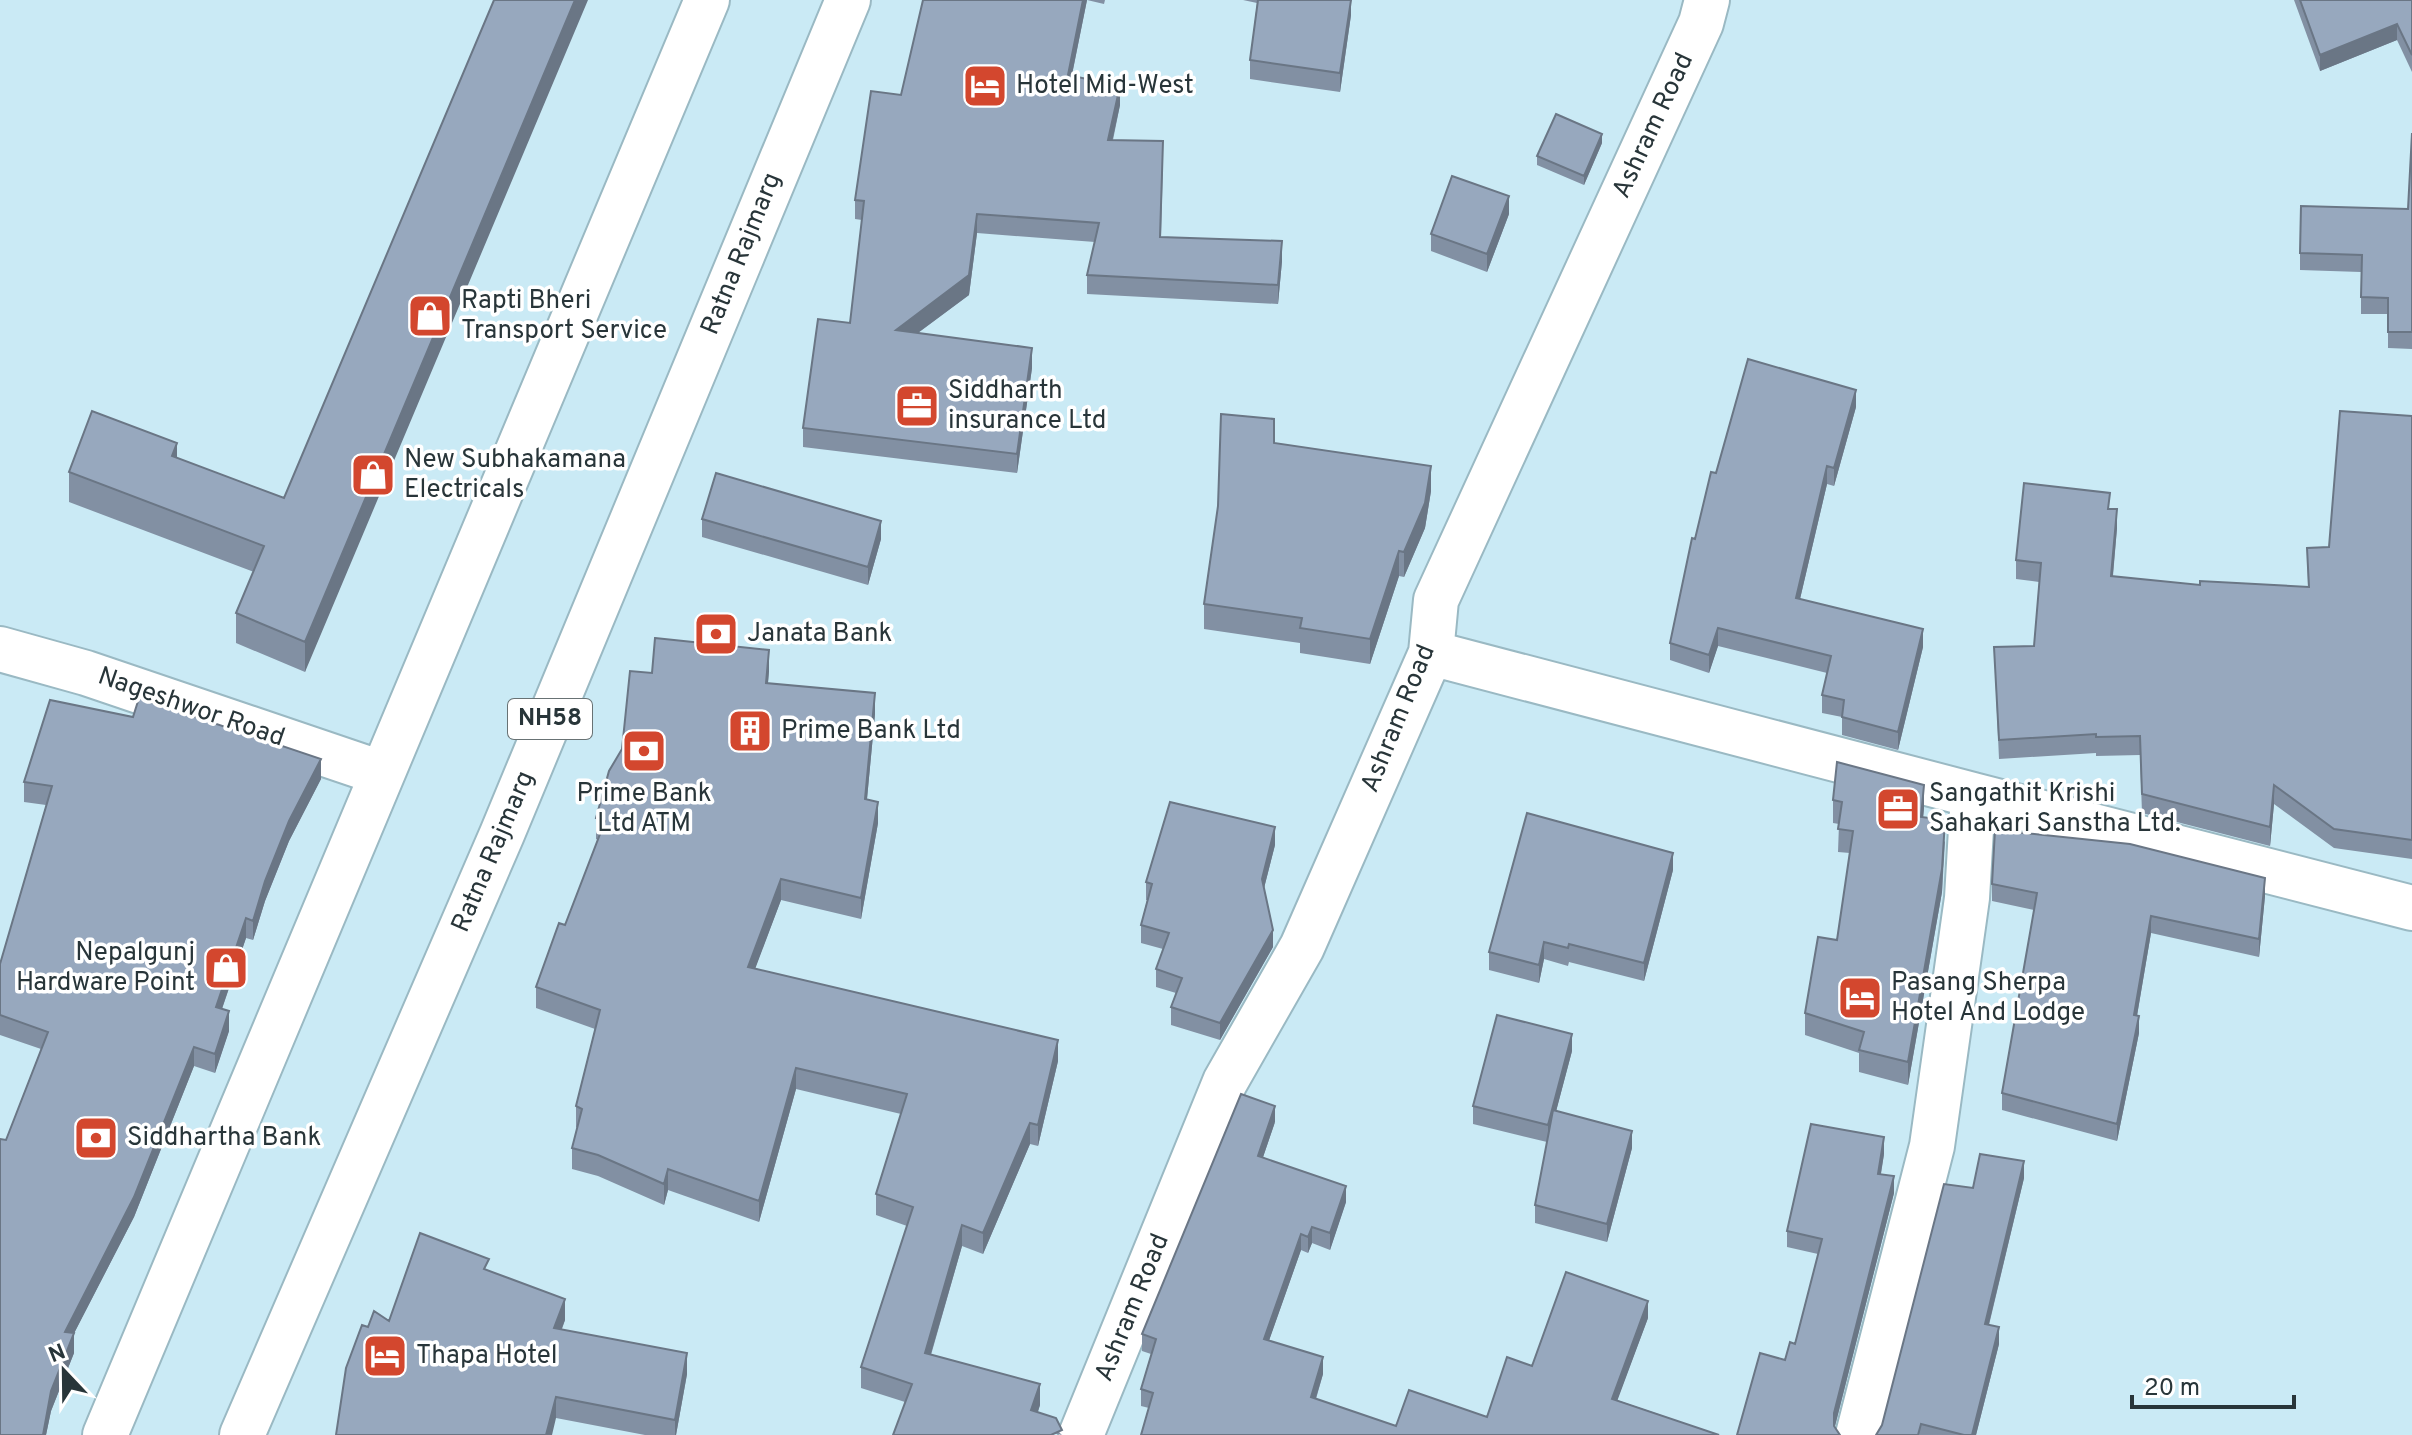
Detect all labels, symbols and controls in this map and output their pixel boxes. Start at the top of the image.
street label: Ashram Road [1606,48,1702,204]
hotel icon: Hotel Mid-West [961,62,1009,110]
place label: Hotel Mid-West [1016,70,1194,103]
street label: Ratna Rajmarg [694,168,790,340]
place label: Rapti Bheri Transport Service [461,285,667,348]
shop icon: Rapti Bheri Transport Service [406,292,454,340]
place label: Siddharth insurance Ltd [948,375,1106,438]
office icon: Siddharth insurance Ltd [893,382,941,430]
place label: New Subhakamana Electricals [404,444,626,507]
shop icon: New Subhakamana Electricals [349,451,397,499]
bank icon: Janata Bank [692,610,740,658]
place label: Janata Bank [747,618,892,651]
street label: Ashram Road [1354,640,1444,798]
street label: Nageshwor Road [93,661,289,755]
road number: NH58 [508,699,592,739]
building icon: Prime Bank Ltd [726,707,774,755]
place label: Prime Bank Ltd [781,715,961,748]
bank icon: Prime Bank Ltd ATM [620,727,668,775]
street label: Ratna Rajmarg [445,766,543,938]
place label: Prime Bank Ltd ATM [576,778,712,841]
place label: Sangathit Krishi Sahakari Sanstha Ltd. [1929,778,2181,841]
office icon: Sangathit Krishi Sahakari Sanstha Ltd. [1874,785,1922,833]
place label: Nepalgunj Hardware Point [16,937,195,1000]
shop icon: Nepalgunj Hardware Point [202,944,250,992]
place label: Pasang Sherpa Hotel And Lodge [1891,967,2085,1030]
hotel icon: Pasang Sherpa Hotel And Lodge [1836,974,1884,1022]
bank icon: Siddhartha Bank [72,1114,120,1162]
place label: Siddhartha Bank [127,1122,321,1155]
street label: Ashram Road [1088,1229,1178,1387]
north arrow [24,1331,104,1411]
hotel icon: Thapa Hotel [361,1332,409,1380]
text: N [45,1339,70,1370]
place label: Thapa Hotel [416,1340,558,1373]
scale bar [2132,1359,2294,1409]
text: 20 m [2144,1374,2200,1404]

